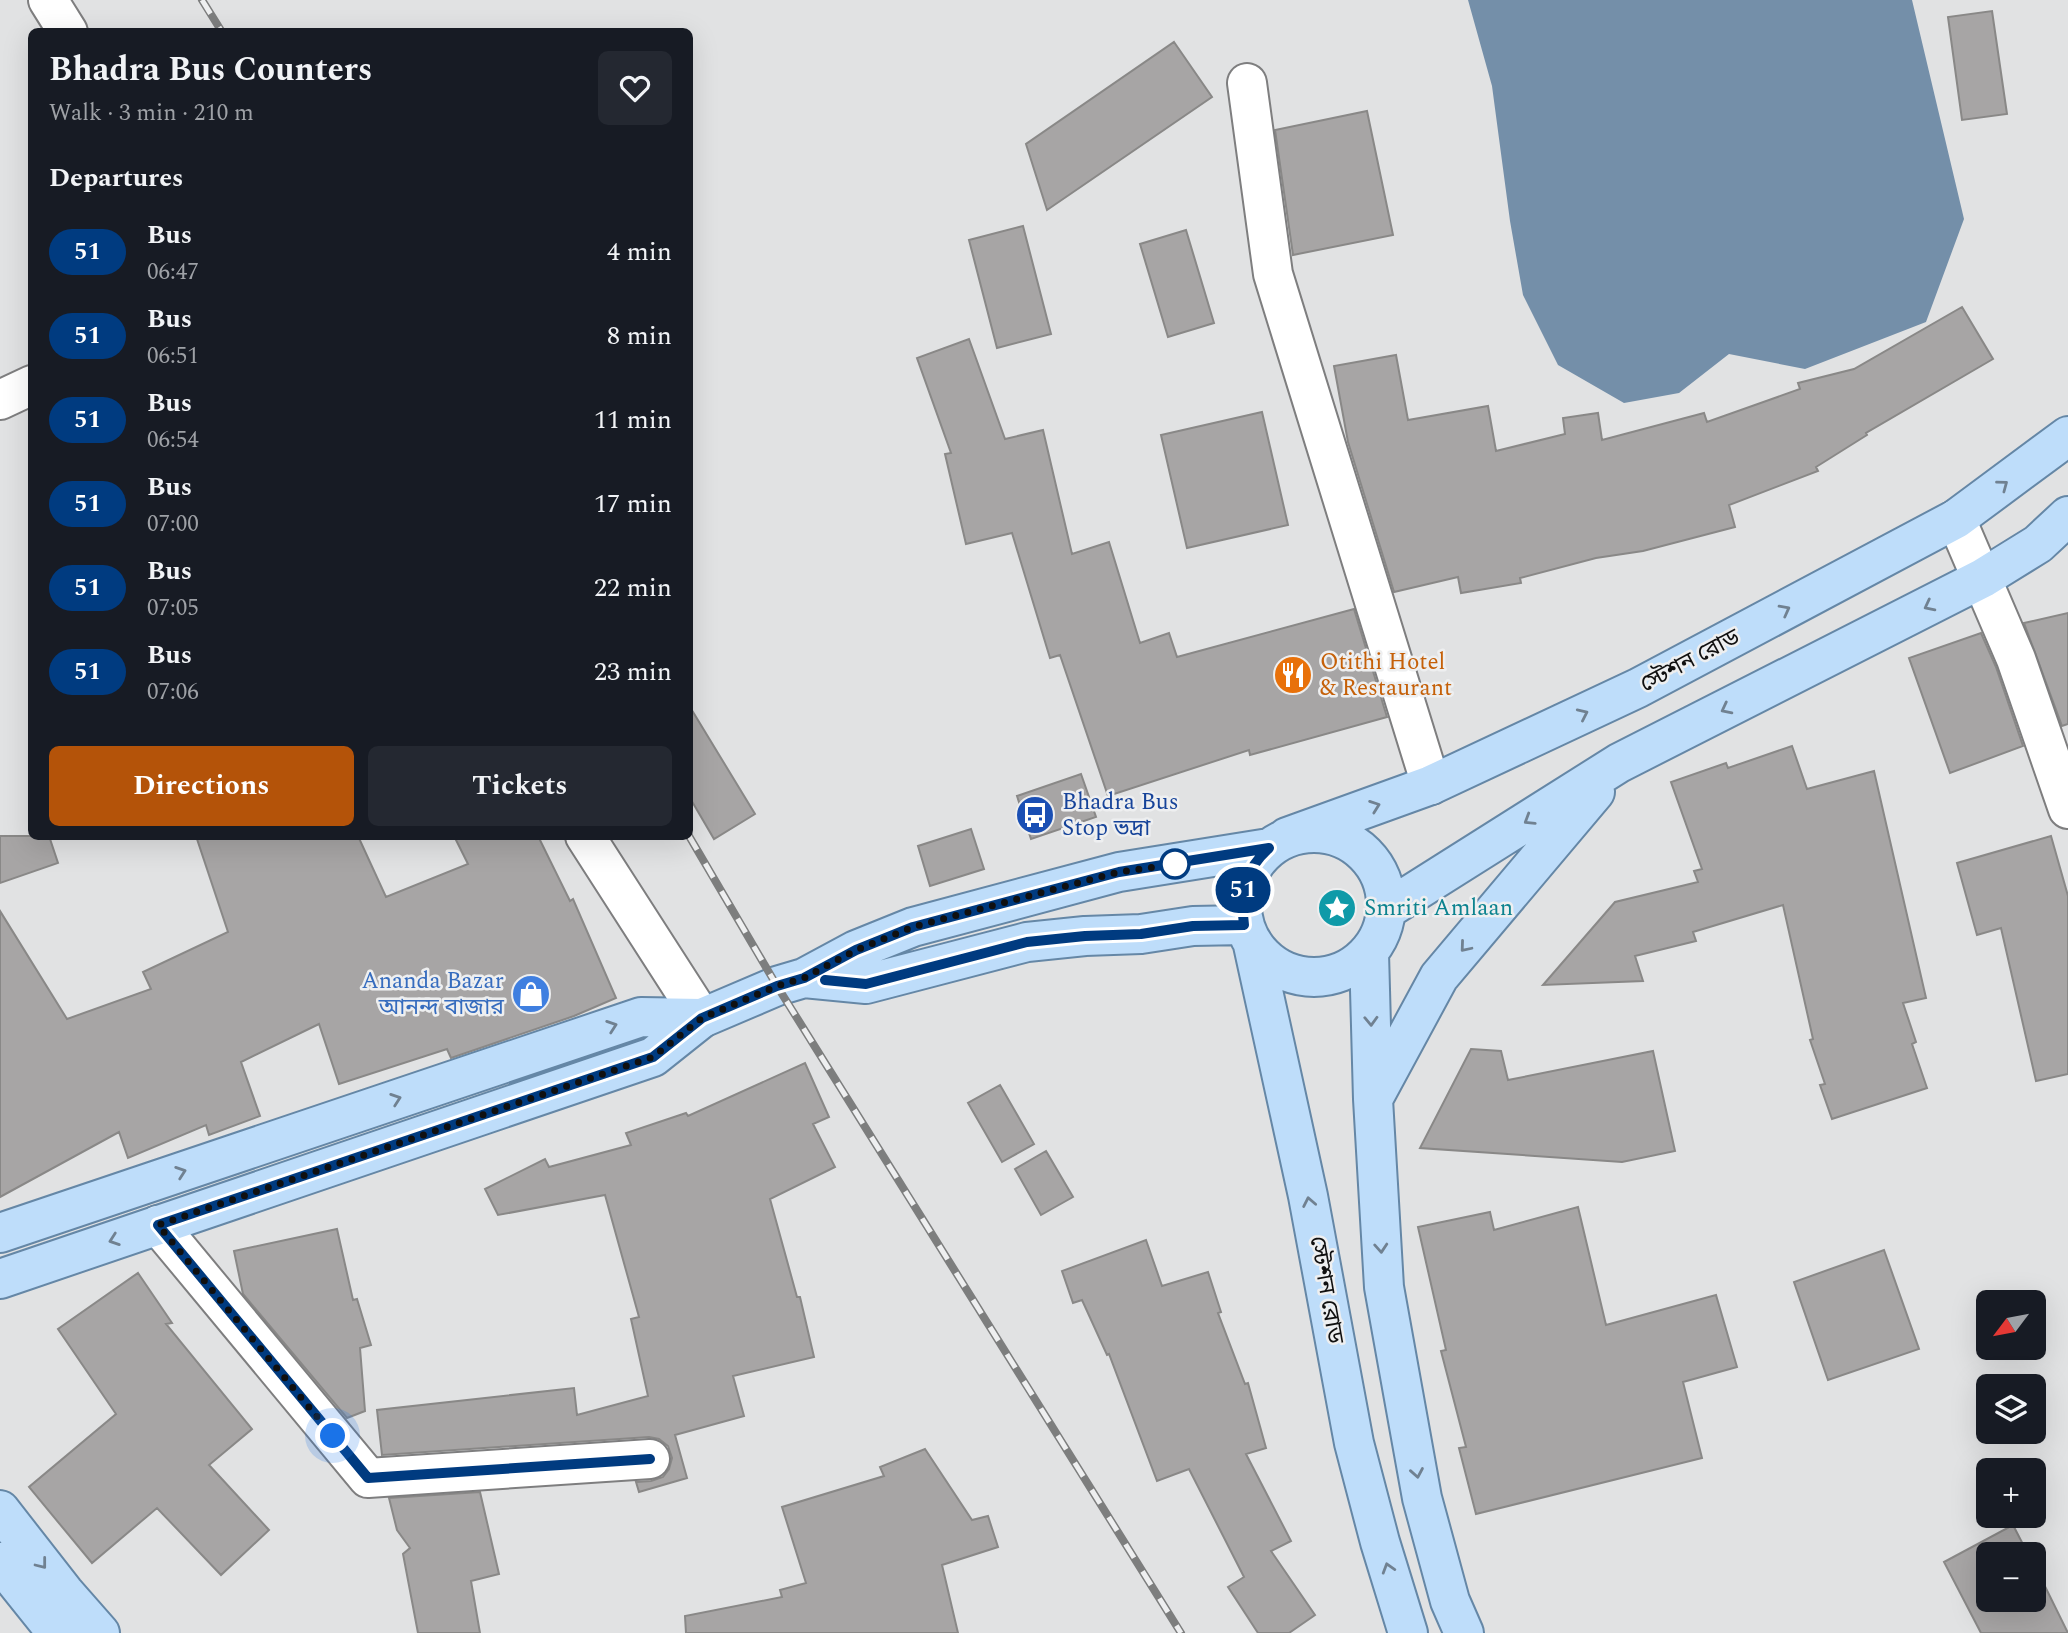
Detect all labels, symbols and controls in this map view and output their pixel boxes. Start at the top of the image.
text: Bhadra Bus Counters [49,45,372,95]
button: heart [598,51,672,125]
text: Walk · 3 min · 210 m [49,96,254,131]
text: Departures [49,158,183,198]
text: Bus [147,215,192,255]
text: 4 min [607,232,672,272]
text: 51 [74,234,101,270]
text: 06:47 [147,255,199,290]
text: Bus [147,299,192,339]
text: 8 min [607,316,672,356]
text: 51 [74,318,101,354]
text: 06:51 [147,339,199,374]
text: Bus [147,383,192,423]
text: 11 min [594,400,672,440]
text: 51 [74,402,101,438]
text: 06:54 [147,423,199,458]
text: Bus [147,467,192,507]
one-way arrow [1995,480,2008,493]
text: 17 min [594,484,672,524]
text: 51 [74,486,101,522]
text: 07:00 [147,507,199,542]
text: Bus [147,551,192,591]
text: 22 min [594,568,672,608]
text: 51 [74,570,101,606]
text: 07:05 [147,591,199,626]
one-way arrow [1924,597,1936,611]
one-way arrow [1778,605,1790,619]
street label: স্টেশন রোড [1634,620,1747,702]
text: Bus [147,635,192,675]
place label: Otithi Hotel & Restaurant [1320,645,1452,706]
text: 23 min [594,652,672,692]
text: 51 [74,654,101,690]
restaurant icon: Otithi Hotel & Restaurant [1272,654,1314,696]
text: 07:06 [147,675,199,710]
one-way arrow [1721,700,1733,714]
one-way arrow [1576,709,1588,723]
button: Directions [49,746,354,826]
button: Tickets [368,746,672,826]
place label: Bhadra Bus Stop ভদ্রা [1062,785,1179,846]
bus stop icon: Bhadra Bus Stop ভদ্রা [1014,794,1056,836]
one-way arrow [1368,800,1380,814]
one-way arrow [1523,812,1536,825]
unlabelled marker [1160,849,1190,879]
line badge: 51 [1212,867,1274,913]
text: 51 [1230,872,1256,908]
place icon: Smriti Amlaan [1316,887,1358,929]
place label: Smriti Amlaan [1364,891,1513,926]
one-way arrow [1461,938,1473,951]
place label: Ananda Bazar আনন্দ বাজার [361,964,504,1025]
shop icon: Ananda Bazar আনন্দ বাজার [510,973,552,1015]
one-way arrow [1363,1016,1378,1027]
one-way arrow [605,1020,617,1035]
one-way arrow [390,1093,402,1107]
one-way arrow [174,1166,186,1180]
one-way arrow [1303,1196,1318,1208]
one-way arrow [109,1232,121,1246]
street label: স্টেশন রোড [1299,1233,1353,1347]
one-way arrow [1373,1243,1388,1254]
north arrow [1976,1290,2046,1360]
map controls [1976,1290,2046,1612]
button: layers [1976,1374,2046,1444]
your location [315,1418,350,1453]
button: + [1976,1458,2046,1528]
one-way arrow [1409,1467,1424,1479]
button: − [1976,1542,2046,1612]
one-way arrow [33,1557,46,1569]
one-way arrow [1382,1562,1397,1574]

